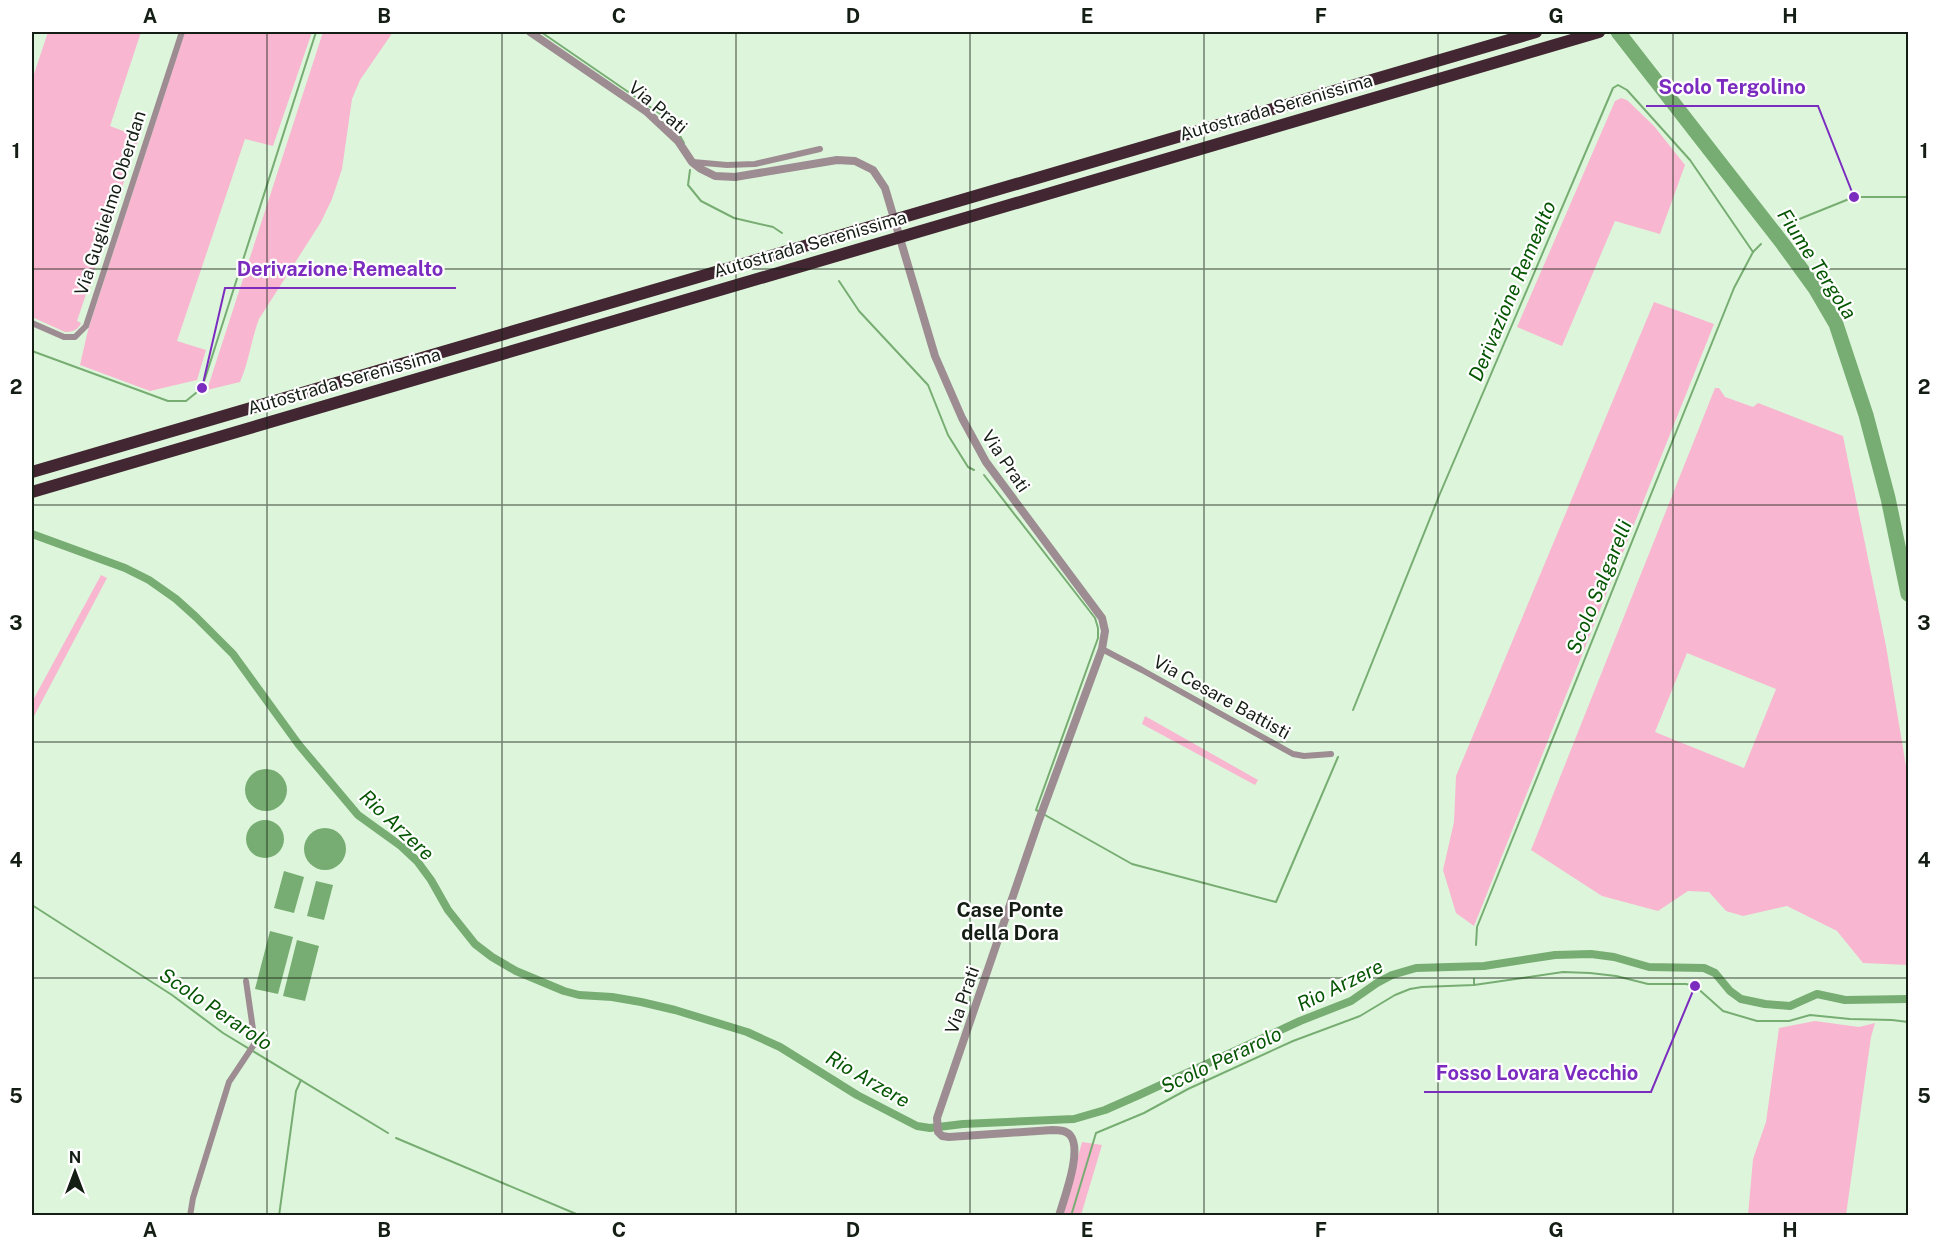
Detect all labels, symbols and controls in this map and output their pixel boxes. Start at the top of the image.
text: A [143,4,157,28]
text: B [377,4,391,28]
text: C [612,4,626,28]
text: D [846,4,860,28]
text: E [1081,4,1093,28]
text: F [1315,4,1327,28]
text: G [1548,4,1564,28]
text: H [1782,4,1798,28]
callout: Scolo Tergolino [1646,68,1818,106]
street label: Autostrada Serenissima [1177,69,1375,145]
text: Scolo Tergolino [1658,75,1806,99]
street label: Via Prati [624,76,692,138]
street label: Via Guglielmo Oberdan [70,108,150,298]
text: 1 [12,139,20,163]
text: 1 [1920,139,1928,163]
water label: Derivazione Remealto [1463,197,1561,385]
water label: Fiume Tergola [1772,204,1862,324]
street label: Autostrada Serenissima [711,206,909,282]
callout: Derivazione Remealto [225,250,456,288]
text: Derivazione Remealto [237,257,443,281]
street label: Autostrada Serenissima [245,343,443,419]
text: 2 [10,375,22,399]
text: 2 [1918,375,1930,399]
street label: Via Prati [978,426,1034,496]
water label: Scolo Salgarelli [1561,517,1637,657]
text: 3 [9,611,23,635]
text: 3 [1917,611,1931,635]
street label: Via Cesare Battisti [1150,651,1294,743]
water label: Rio Arzere [355,784,439,866]
text: 4 [9,848,23,872]
text: 4 [1917,848,1931,872]
district label: Case Ponte della Dora [956,898,1064,945]
water label: Rio Arzere [1293,954,1387,1016]
water label: Scolo Perarolo [155,962,277,1056]
street label: Via Prati [941,963,983,1037]
water label: Scolo Perarolo [1157,1021,1285,1099]
water label: Rio Arzere [822,1045,914,1113]
callout: Fosso Lovara Vecchio [1424,1054,1651,1092]
text: Fosso Lovara Vecchio [1436,1061,1638,1085]
text: 5 [9,1084,23,1108]
text: 5 [1917,1084,1931,1108]
north arrow [45,1142,105,1202]
text: N [69,1148,81,1167]
text: A [143,1218,157,1242]
text: B [377,1218,391,1242]
text: C [612,1218,626,1242]
text: D [846,1218,860,1242]
text: E [1081,1218,1093,1242]
text: F [1315,1218,1327,1242]
text: G [1548,1218,1564,1242]
text: H [1782,1218,1798,1242]

